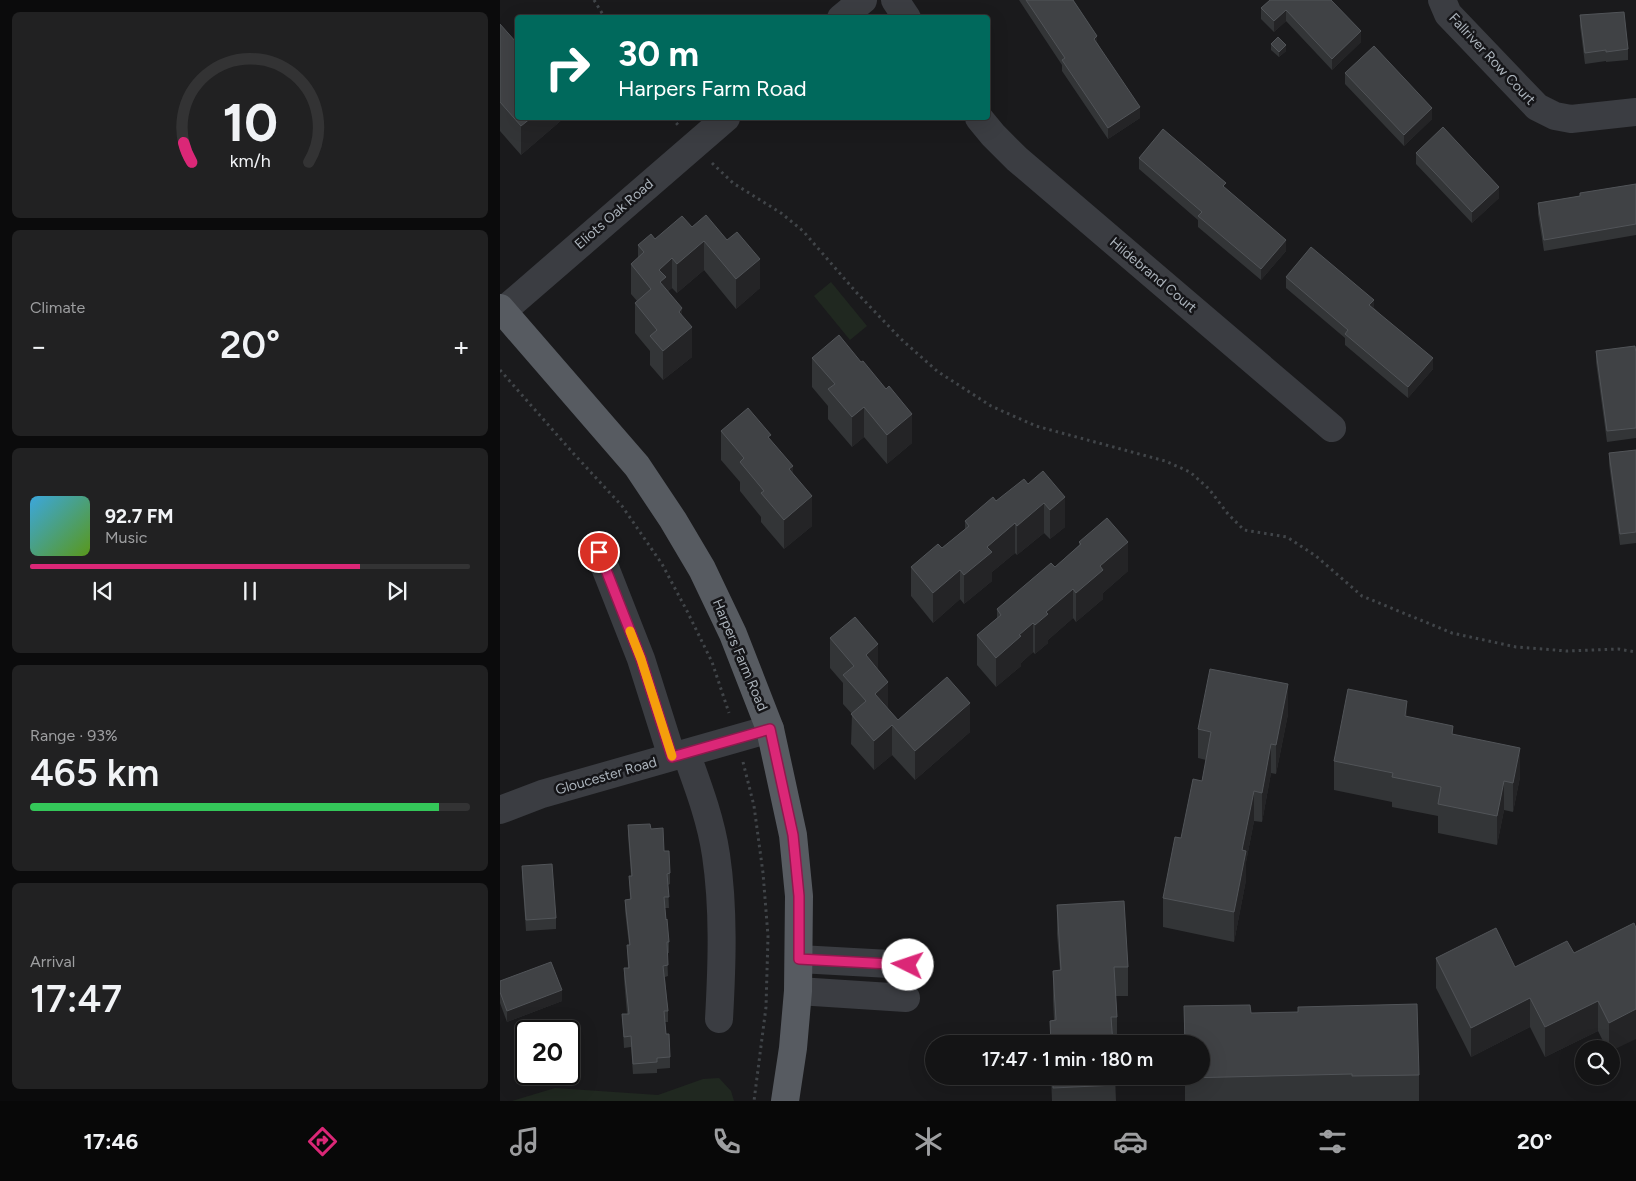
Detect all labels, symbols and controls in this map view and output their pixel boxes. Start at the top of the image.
street label: Fallriver Row Court [1445,10,1539,108]
text: 30 m [618,33,699,75]
icon: right [535,35,600,100]
text: Harpers Farm Road [618,75,807,102]
text: 10 [222,92,278,154]
text: km/h [230,150,270,171]
street label: Eliots Oak Road [571,175,657,253]
street label: Hildebrand Court [1106,234,1200,316]
text: Climate [30,298,85,317]
text: 20° [220,322,280,368]
text: − [30,329,47,363]
text: + [453,329,470,363]
text: 92.7 FM [105,505,174,528]
text: Music [105,528,147,547]
pin [578,531,620,573]
icon: arrive [585,538,613,566]
icon: previous [89,577,117,605]
icon: pause [236,577,264,605]
icon: next [383,577,411,605]
street label: Harpers Farm Road [709,596,771,714]
text: Range · 93% [30,726,118,745]
text: 465 km [30,750,159,796]
street label: Gloucester Road [553,753,659,799]
position arrow [881,938,933,990]
text: Arrival [30,952,75,971]
text: 17:47 [30,976,122,1022]
speed limit sign: 20 [515,1020,580,1085]
map controls [1575,1040,1620,1085]
button: search [1575,1040,1620,1085]
text: 17:47 · 1 min · 180 m [982,1048,1153,1071]
icon: directions [305,1124,340,1159]
icon: music [507,1124,542,1159]
icon: phone [709,1124,744,1159]
icon: climate [911,1124,946,1159]
icon: car [1113,1124,1148,1159]
icon: filters [1315,1124,1350,1159]
text: 17:46 [83,1128,138,1155]
text: 20° [1517,1128,1552,1155]

